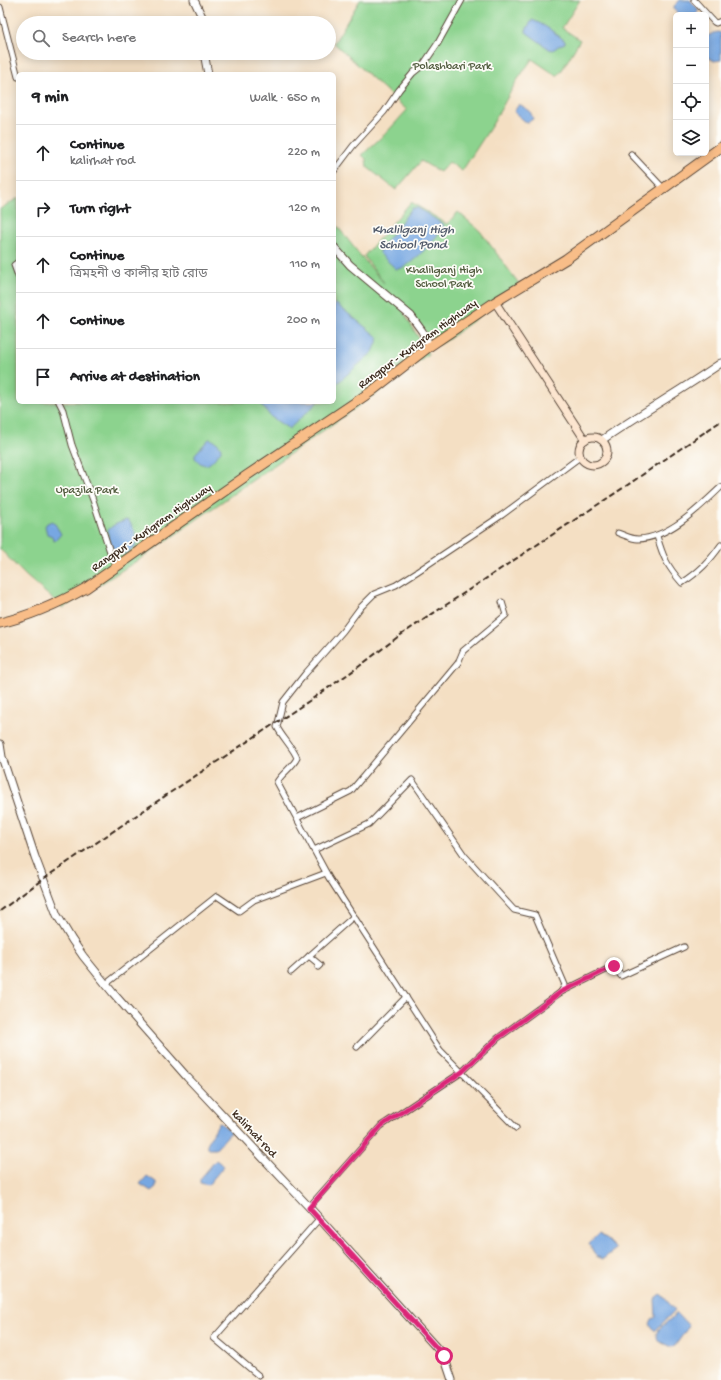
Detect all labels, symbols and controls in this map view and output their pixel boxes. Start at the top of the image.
map controls [673,12,709,156]
button: + [673,12,709,48]
search box [16,16,336,60]
icon: search [30,27,52,49]
text: Search here [62,29,136,47]
button: − [673,48,709,84]
park label: Polashbari Park [412,60,493,74]
button: locate [673,84,709,120]
text: 9 min [32,88,68,108]
text: Walk · 650 m [250,91,320,106]
button: layers [673,120,709,156]
text: Continue [70,136,124,154]
icon: ahead [32,142,54,164]
text: 220 m [288,145,320,160]
text: kalirhat rod [70,154,135,169]
icon: right [32,198,54,220]
text: Turn right [70,200,130,218]
text: 120 m [289,201,320,216]
water label: Khalilganj High Schiool Pond [372,223,455,253]
text: Continue [70,247,124,265]
icon: ahead [32,254,54,276]
text: 110 m [290,257,320,272]
park label: Khalilganj High School Park [406,264,482,292]
text: ত্রিমহনী ও কালীর হাট রোড [70,267,207,282]
street label: Rangpur - Kurigram Highway [356,297,480,392]
icon: ahead [32,310,54,332]
text: Continue [70,312,124,330]
text: 200 m [287,313,320,328]
icon: arrive [32,366,54,388]
text: Arrive at destination [70,368,200,386]
street label: Rangpur - Kurigram Highway [89,482,215,576]
park label: Upazila Park [56,484,120,498]
route end [605,957,623,975]
street label: kalirhat rod [228,1108,280,1162]
route start [435,1347,453,1365]

